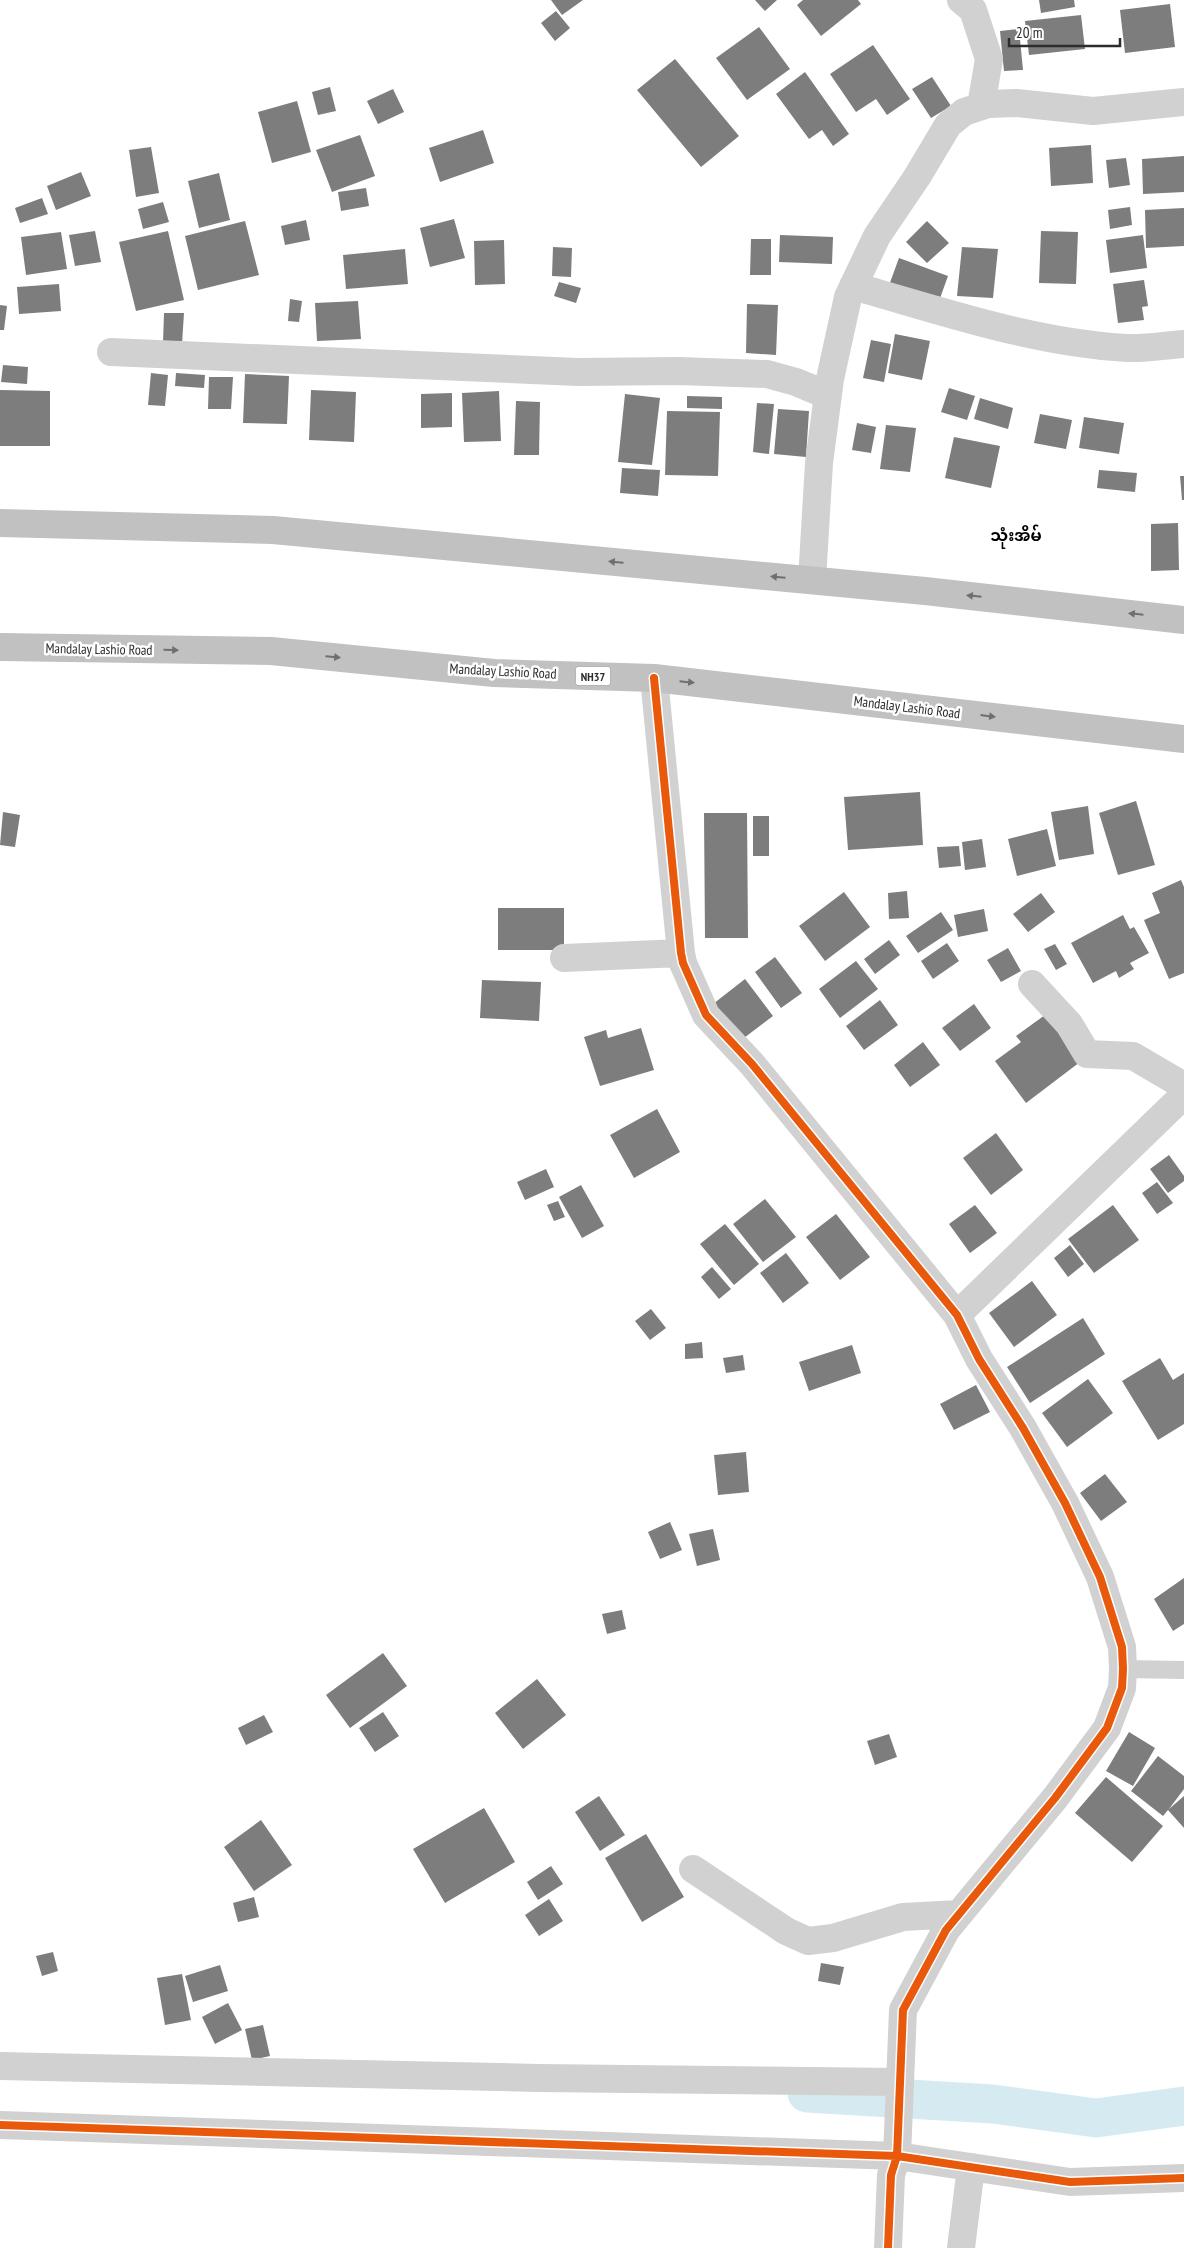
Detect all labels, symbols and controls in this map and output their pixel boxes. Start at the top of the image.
scale bar [1009,15,1120,47]
text: 20 m [1016,23,1042,42]
district label: သုံးအိမ် [990,524,1042,549]
one-way arrow [607,558,623,566]
one-way arrow [769,573,785,581]
one-way arrow [966,592,982,600]
one-way arrow [1127,610,1143,618]
street label: Mandalay Lashio Road [45,639,153,659]
one-way arrow [163,646,179,654]
one-way arrow [326,653,342,661]
street label: Mandalay Lashio Road [449,659,557,683]
road number: NH37 [576,666,610,686]
one-way arrow [680,678,696,686]
street label: Mandalay Lashio Road [853,692,961,722]
one-way arrow [980,712,996,720]

